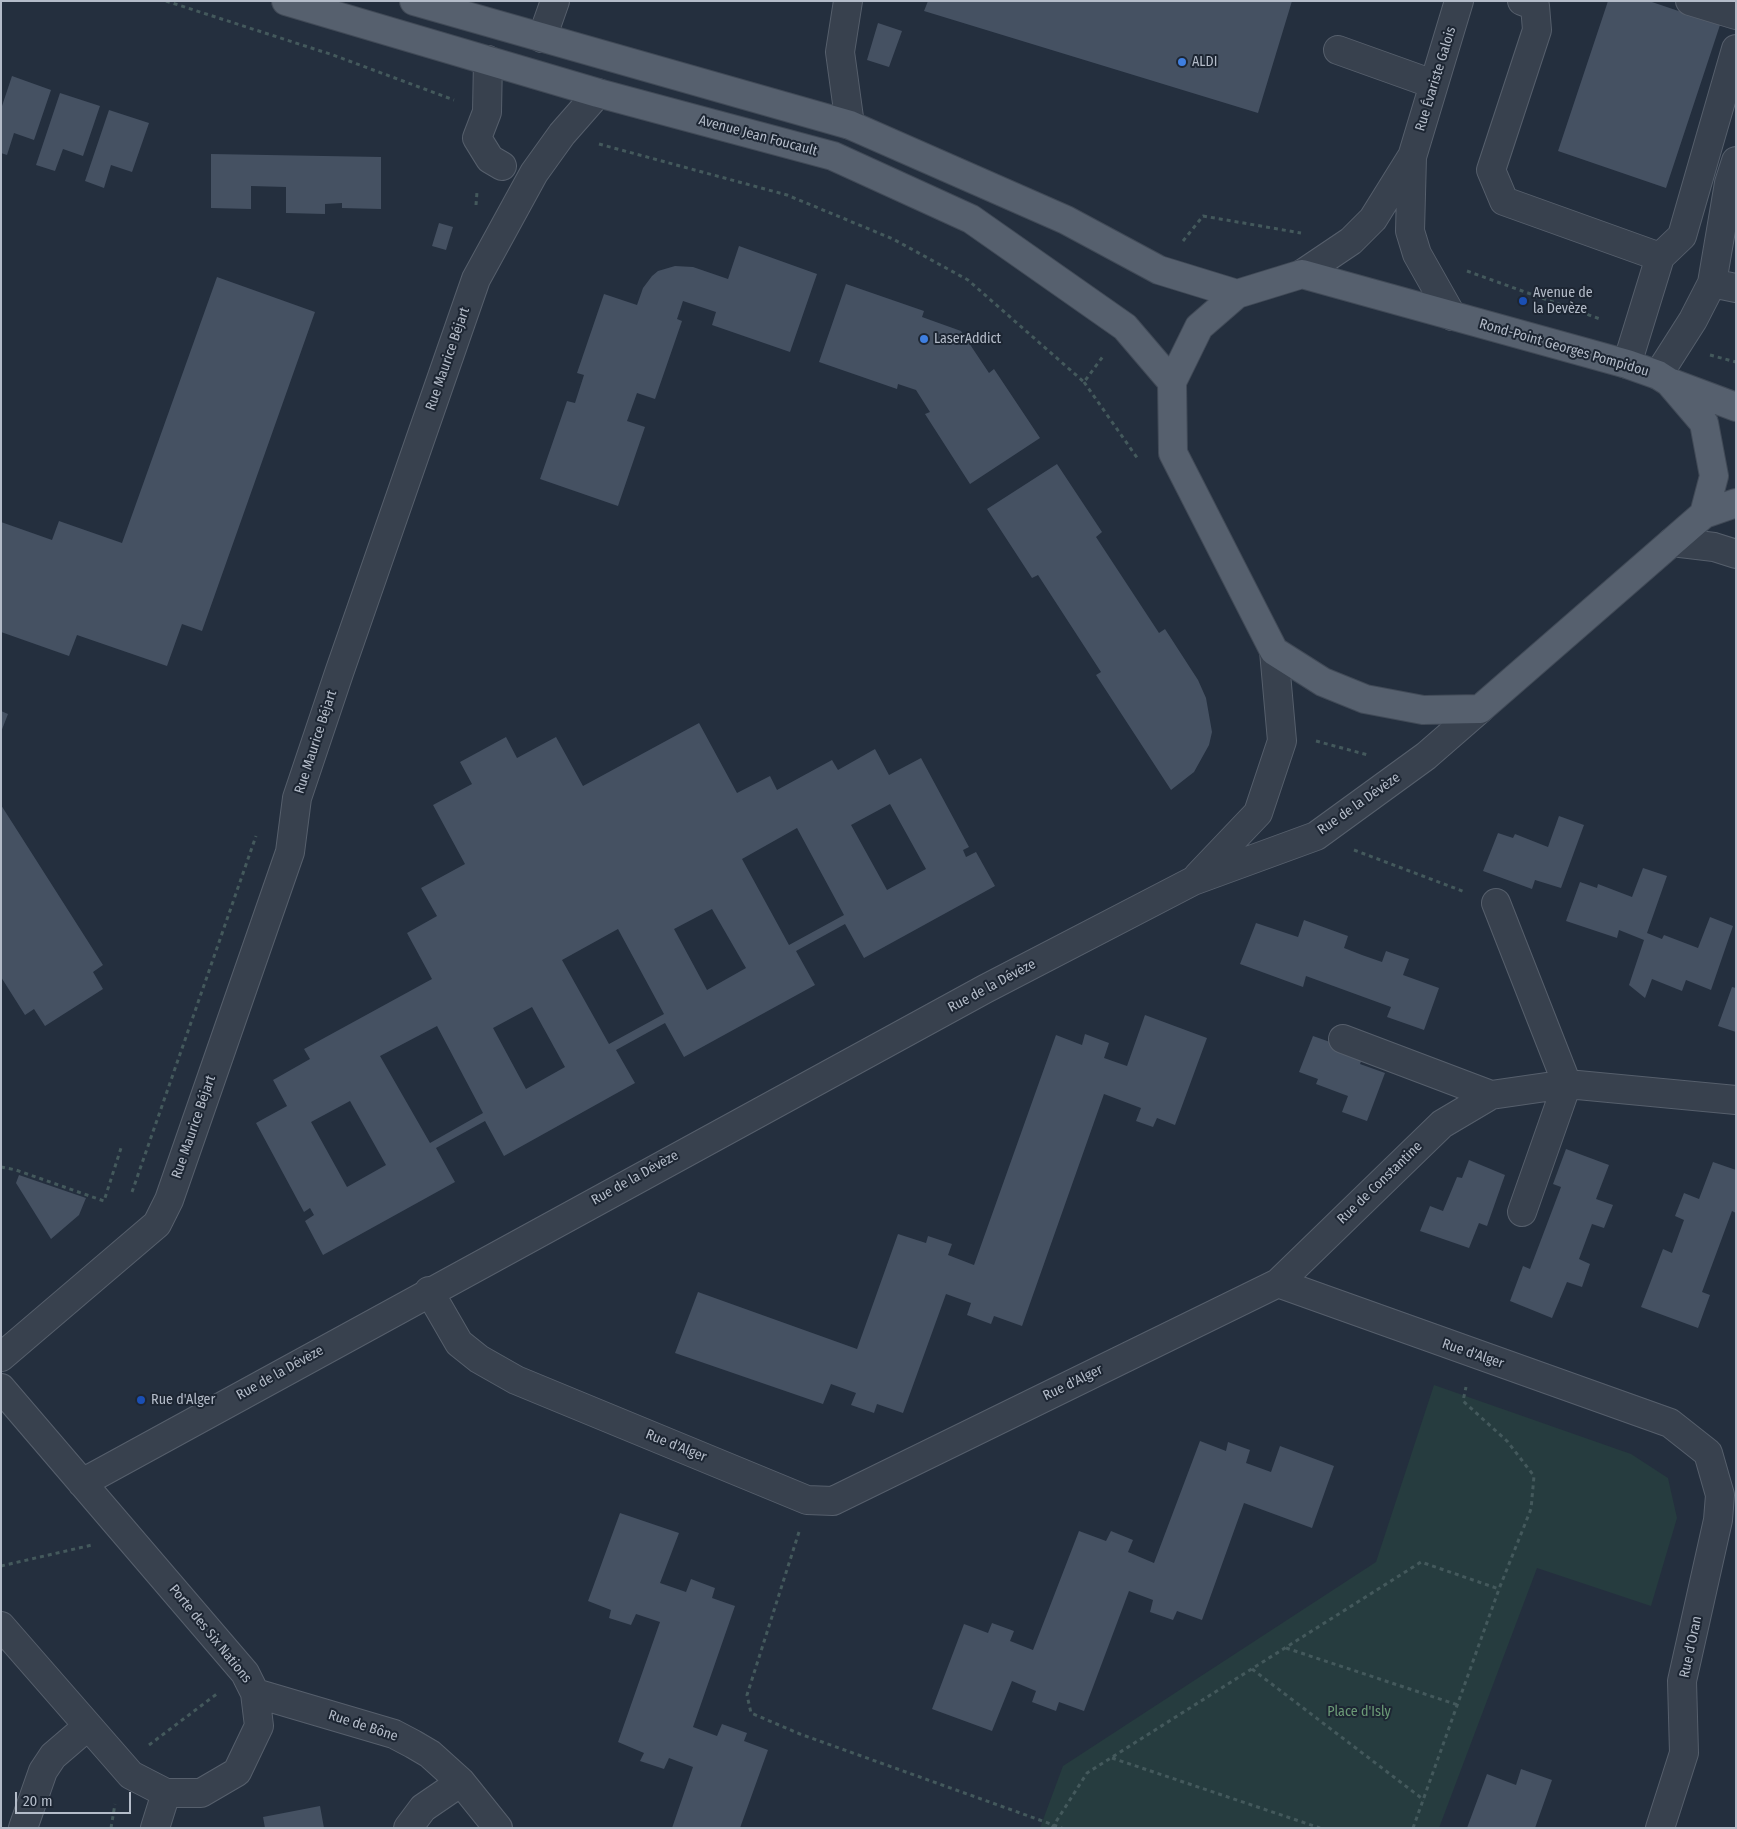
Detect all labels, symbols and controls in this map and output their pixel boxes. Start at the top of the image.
street label: Rue Évariste Galois [1412,25,1460,133]
place label: ALDI [1192,54,1217,70]
marker: ALDI [1176,56,1188,68]
street label: Avenue Jean Foucault [697,112,819,160]
place label: Avenue de la Devèze [1533,285,1593,318]
marker: Avenue de la Devèze [1517,295,1529,307]
street label: Rue Maurice Béjart [422,305,474,413]
street label: Rond-Point Georges Pompidou [1477,316,1651,380]
place label: LaserAddict [934,331,1001,347]
marker: LaserAddict [918,333,930,345]
street label: Rue Maurice Béjart [291,688,341,796]
street label: Rue de la Dévèze [1314,769,1404,839]
street label: Rue de la Dévèze [945,956,1039,1016]
street label: Rue Maurice Béjart [168,1073,220,1181]
street label: Rue de Constantine [1334,1138,1426,1228]
street label: Rue de la Dévèze [589,1147,681,1209]
street label: Rue d'Alger [1440,1336,1506,1372]
street label: Rue de la Dévèze [234,1342,326,1404]
street label: Rue d'Alger [1040,1361,1106,1405]
place label: Rue d'Alger [151,1392,215,1408]
marker: Rue d'Alger [135,1394,147,1406]
street label: Rue d'Alger [643,1426,709,1466]
street label: Porte des Six Nations [165,1582,255,1686]
street label: Rue d'Oran [1676,1614,1706,1680]
park label: Place d'Isly [1327,1704,1391,1720]
street label: Rue de Bône [326,1707,400,1745]
scale bar [18,1782,134,1814]
text: 20 m [23,1792,53,1810]

